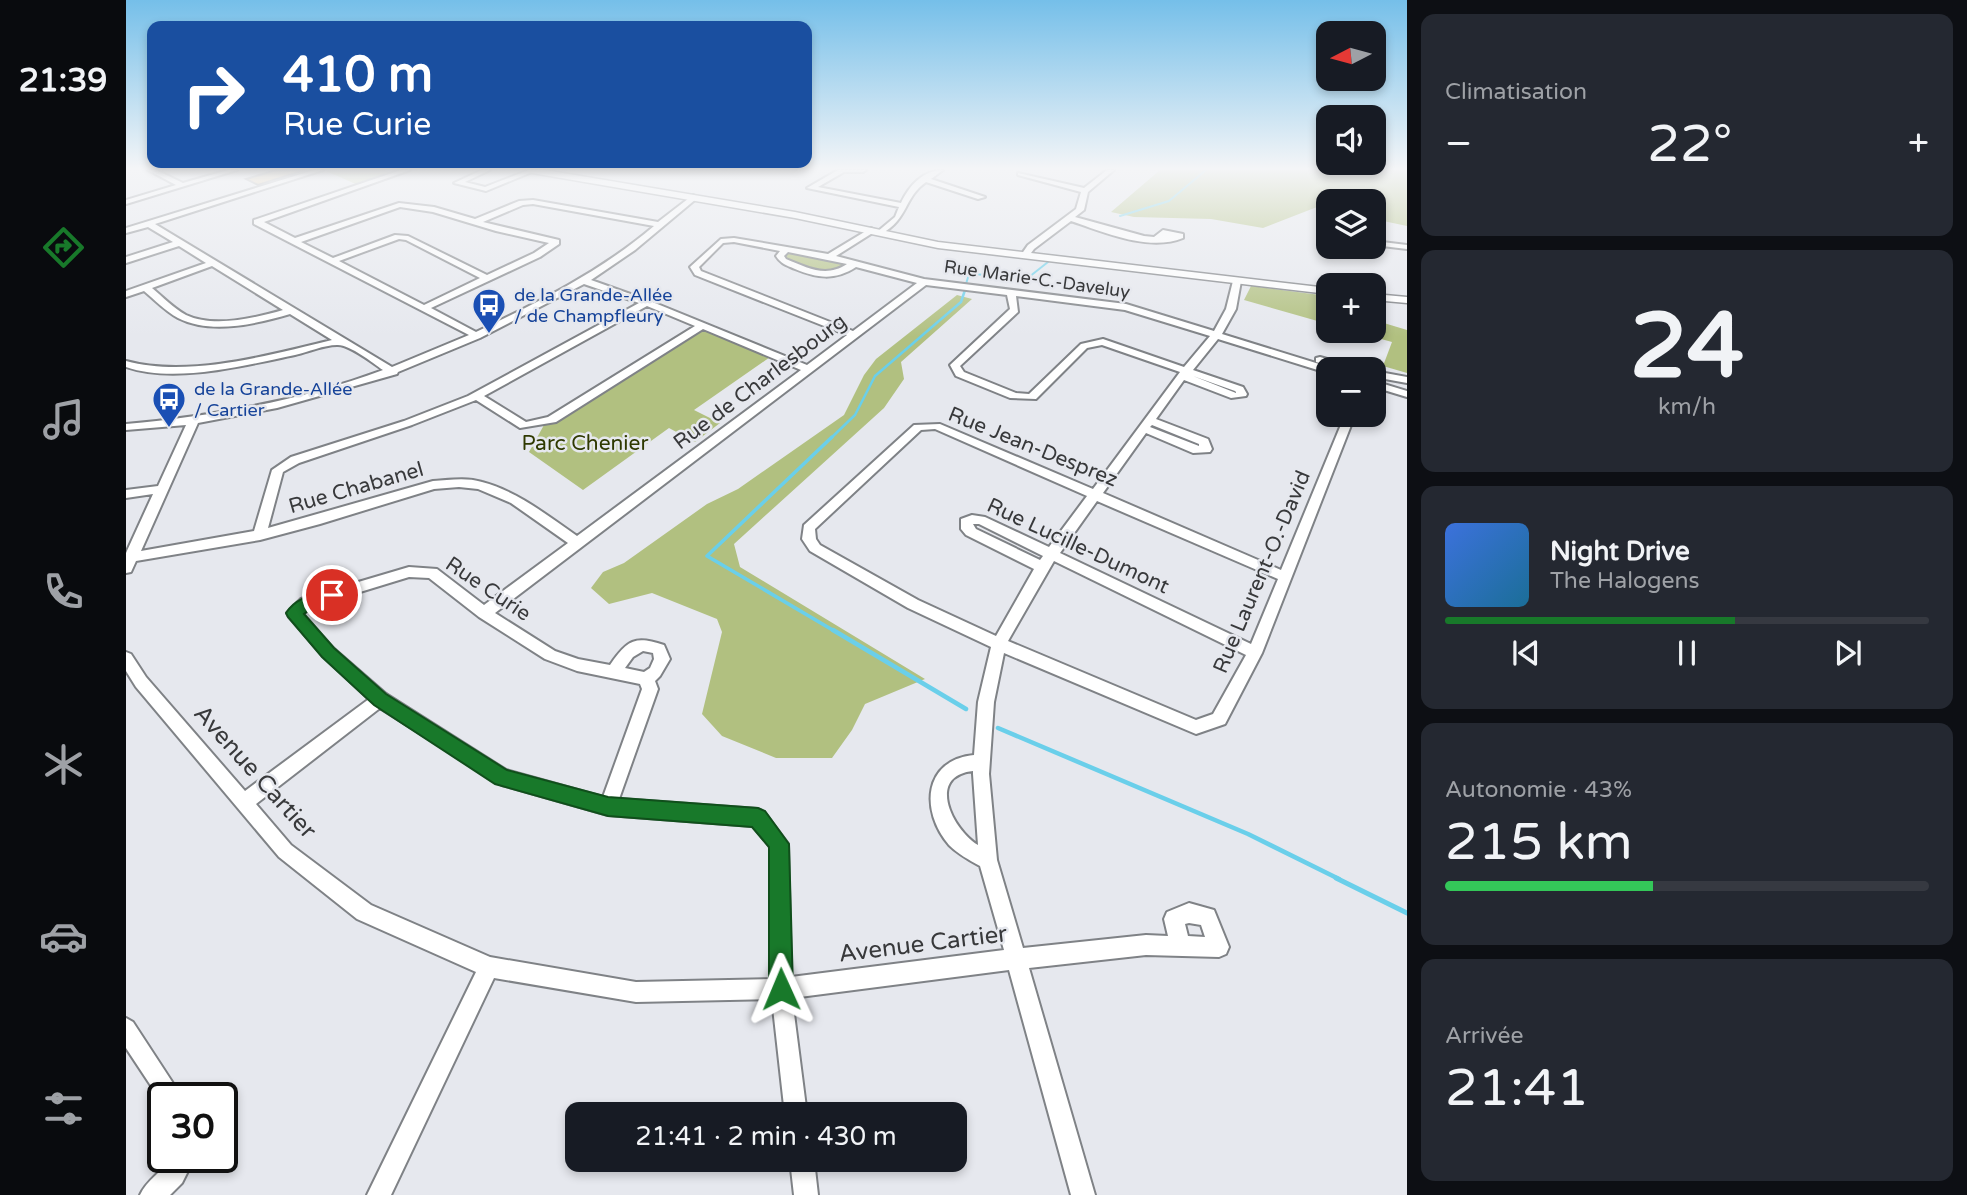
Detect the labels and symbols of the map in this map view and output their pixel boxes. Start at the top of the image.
north arrow [1316,21,1386,91]
street label: Rue Marie-C.-Daveluy [943,255,1132,303]
place label: de la Grande-Allée / de Champfleury [514,284,672,327]
bus stop icon: de la Grande-Allée / de Champfleury [470,286,508,335]
street label: Rue de Charlesbourg [669,309,851,455]
place label: de la Grande-Allée / Cartier [194,378,352,421]
bus stop icon: de la Grande-Allée / Cartier [150,380,188,429]
street label: Rue Jean-Desprez [945,402,1121,492]
park label: Parc Chenier [522,431,648,456]
street label: Rue Chabanel [286,457,426,519]
street label: Rue Laurent-O.-David [1208,467,1316,677]
street label: Rue Lucille-Dumont [983,493,1173,599]
street label: Rue Curie [441,551,535,627]
pin [302,565,362,625]
street label: Avenue Cartier [188,699,323,845]
street label: Avenue Cartier [837,919,1010,969]
position arrow [744,952,818,1026]
speed limit sign: 30 [147,1082,238,1173]

